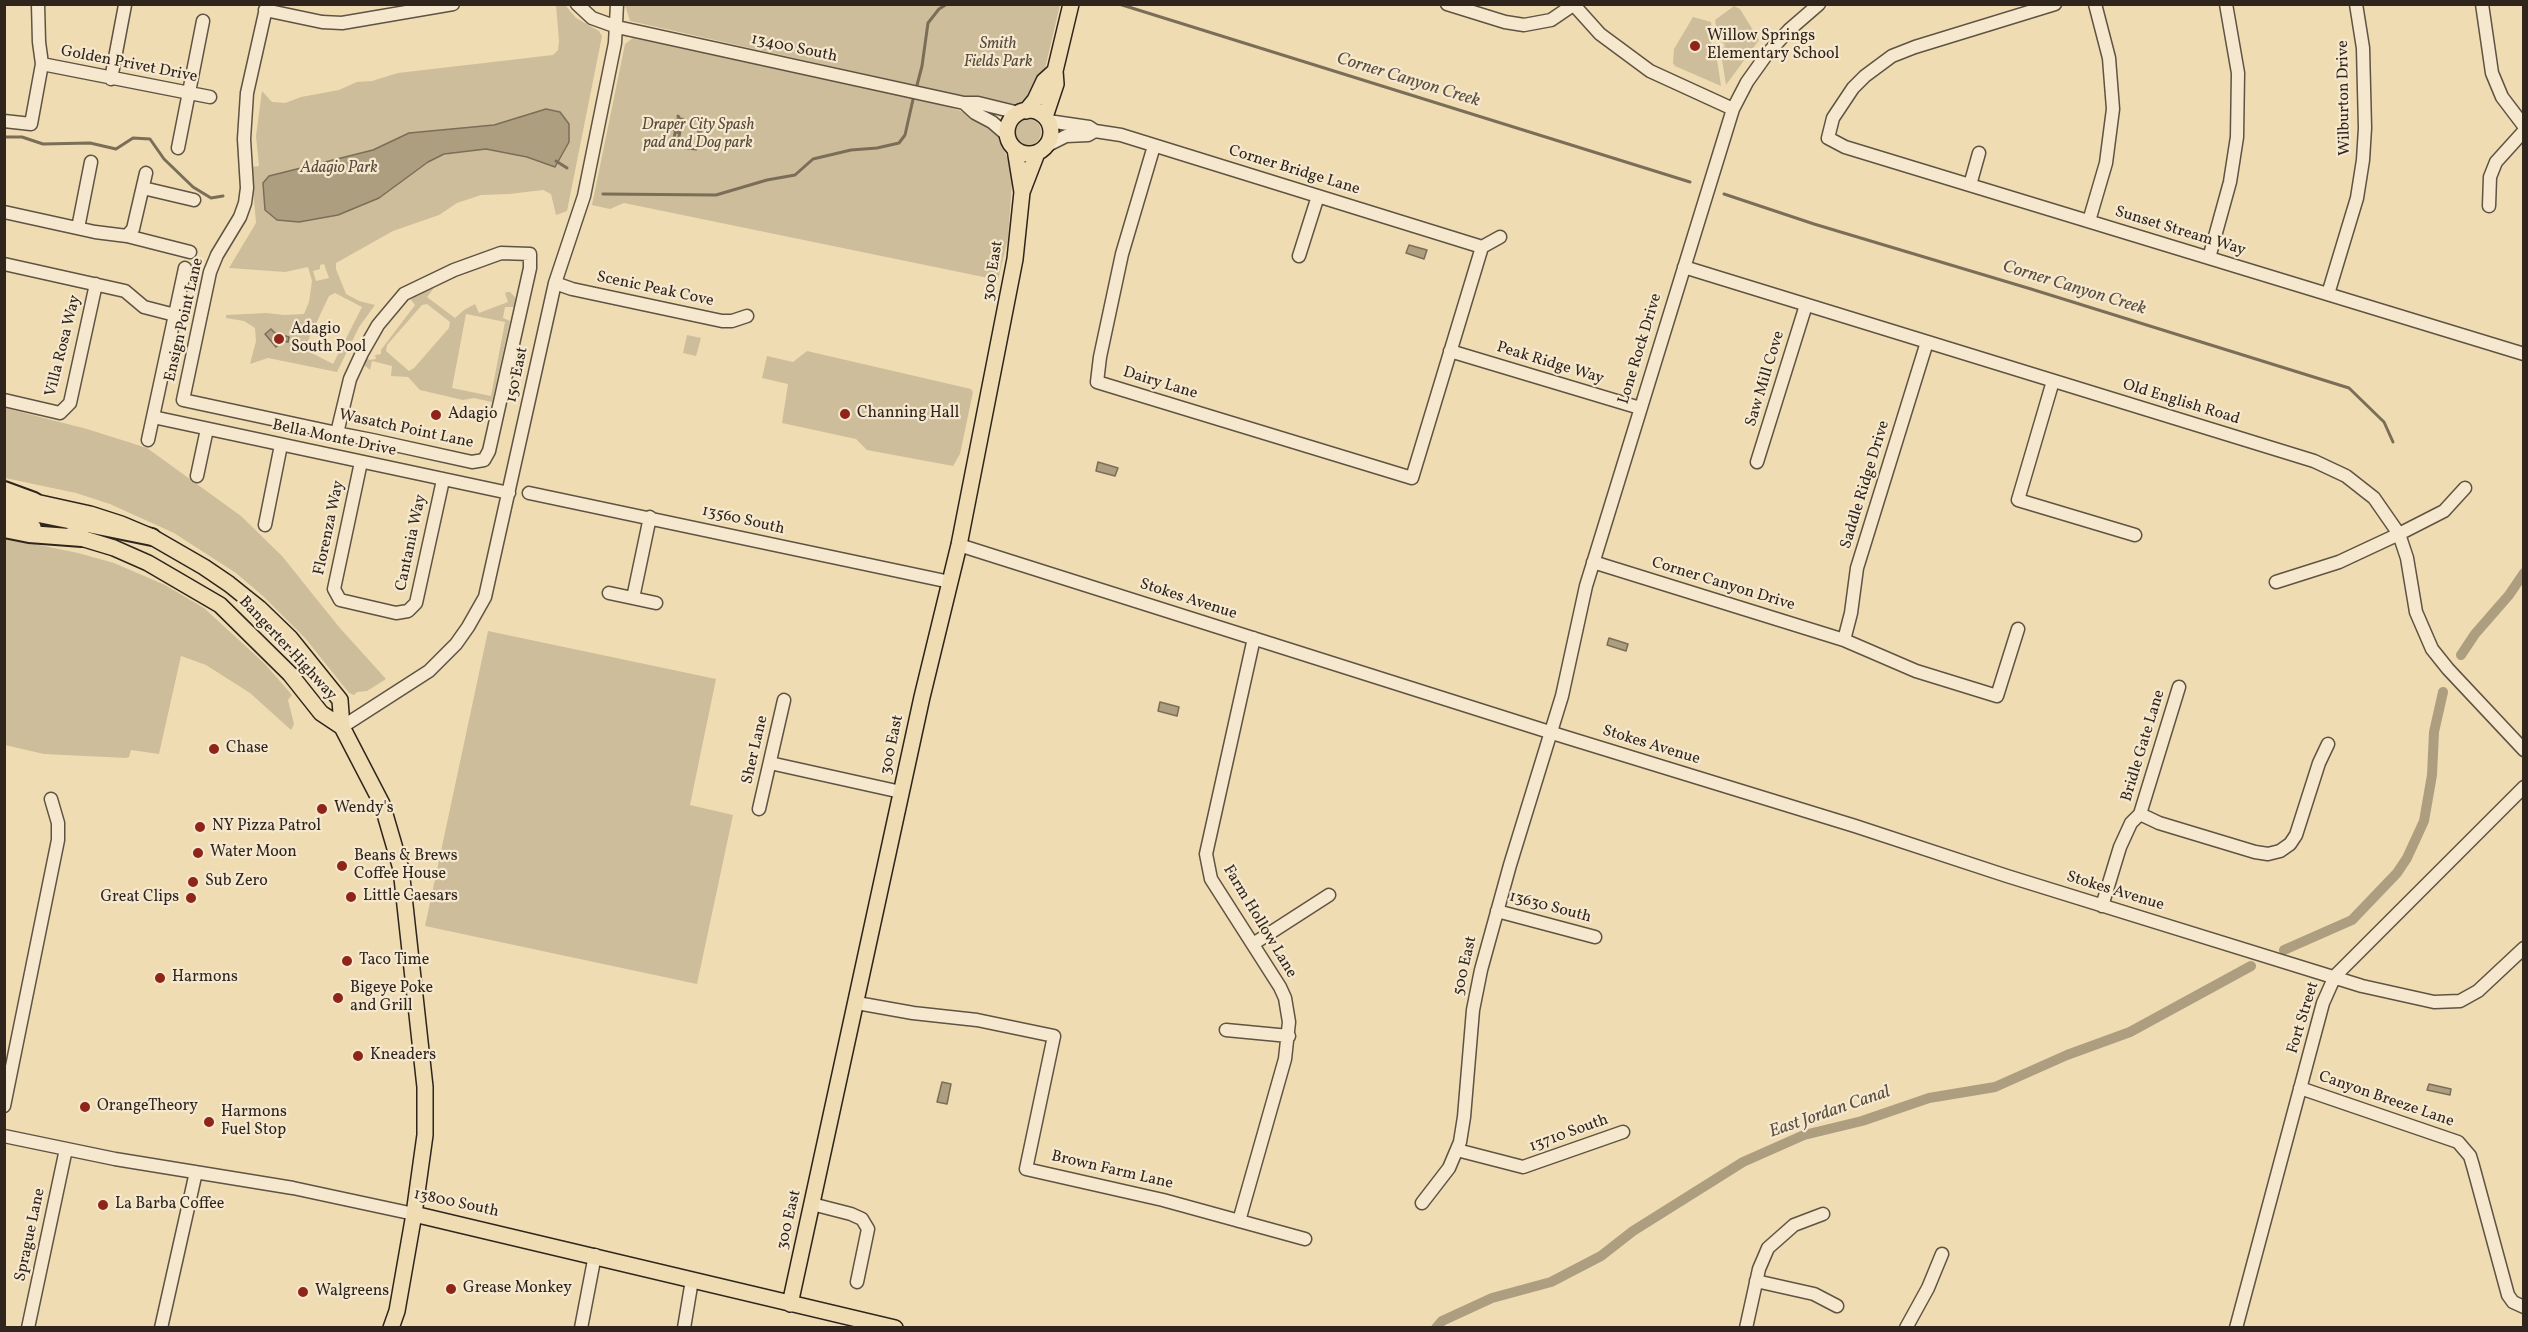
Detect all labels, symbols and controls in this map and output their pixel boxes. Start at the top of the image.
place label: Willow Springs Elementary School [1707,27,1839,65]
street label: 13400 South [749,30,839,68]
park label: Smith Fields Park [964,35,1032,73]
marker: Willow Springs Elementary School [1688,39,1702,53]
street label: Wilburton Drive [2334,40,2356,156]
street label: Golden Privet Drive [59,42,199,88]
water label: Corner Canyon Creek [1334,49,1482,113]
park label: Draper City Spash pad and Dog park [642,116,754,154]
street label: Corner Bridge Lane [1226,142,1362,200]
park label: Adagio Park [300,159,378,179]
street label: Sunset Stream Way [2112,203,2248,261]
street label: 300 East [980,240,1008,302]
street label: Ensign Point Lane [161,256,209,384]
water label: Corner Canyon Creek [2000,257,2148,321]
street label: Scenic Peak Cove [595,268,715,312]
street label: Lone Rock Drive [1615,291,1667,407]
street label: Villa Rosa Way [42,293,86,399]
place label: Adagio South Pool [291,320,366,358]
street label: Saw Mill Cove [1742,329,1790,429]
marker: Adagio South Pool [272,332,286,346]
street label: Peak Ridge Way [1494,339,1606,389]
street label: 150 East [503,345,533,405]
street label: Dairy Lane [1120,364,1200,404]
street label: Old English Road [2120,376,2242,430]
place label: Channing Hall [857,404,959,424]
place label: Adagio [448,405,497,425]
street label: Wasatch Point Lane [337,406,475,454]
marker: Channing Hall [838,407,852,421]
marker: Adagio [429,408,443,422]
street label: Bella Monte Drive [270,416,398,462]
street label: Saddle Ridge Drive [1837,418,1895,552]
street label: Florenza Way [311,479,349,577]
street label: Cantania Way [392,493,432,593]
street label: 13560 South [700,502,786,540]
street label: Corner Canyon Drive [1649,554,1797,616]
street label: Stokes Avenue [1137,575,1239,625]
street label: Bangerter Highway [234,593,340,705]
street label: Bridle Gate Lane [2118,688,2170,804]
street label: 300 East [877,713,909,777]
street label: Sher Lane [739,714,773,786]
street label: Stokes Avenue [1600,722,1702,770]
place label: Chase [226,739,268,759]
marker: Chase [207,742,221,756]
place label: Wendy's [334,799,394,819]
marker: Wendy's [315,802,329,816]
place label: NY Pizza Patrol [212,817,321,837]
marker: NY Pizza Patrol [193,820,207,834]
place label: Water Moon [210,843,297,863]
marker: Water Moon [191,846,205,860]
place label: Beans & Brews Coffee House [354,847,458,885]
marker: Beans & Brews Coffee House [335,859,349,873]
street label: Farm Hollow Lane [1218,862,1300,982]
street label: Stokes Avenue [2064,868,2166,916]
place label: Sub Zero [205,872,268,892]
marker: Sub Zero [186,875,200,889]
place label: Little Caesars [363,887,458,907]
place label: Great Clips [100,888,179,908]
street label: 13630 South [1507,888,1593,928]
marker: Little Caesars [344,890,358,904]
marker: Great Clips [184,891,198,905]
street label: 500 East [1450,935,1482,997]
place label: Taco Time [359,951,429,971]
marker: Taco Time [340,954,354,968]
place label: Harmons [172,968,238,988]
marker: Harmons [153,971,167,985]
place label: Bigeye Poke and Grill [350,979,433,1017]
street label: Fort Street [2284,980,2324,1056]
marker: Bigeye Poke and Grill [331,991,345,1005]
place label: Kneaders [370,1046,436,1066]
marker: Kneaders [351,1049,365,1063]
street label: Canyon Breeze Lane [2316,1068,2456,1132]
water label: East Jordan Canal [1767,1082,1893,1144]
place label: OrangeTheory [97,1097,198,1117]
marker: OrangeTheory [78,1100,92,1114]
place label: Harmons Fuel Stop [221,1103,287,1141]
street label: 13710 South [1527,1111,1611,1157]
marker: Harmons Fuel Stop [202,1115,216,1129]
street label: Brown Farm Lane [1049,1148,1175,1194]
street label: 13800 South [412,1186,500,1222]
street label: Sprague Lane [12,1187,50,1283]
street label: 300 East [774,1188,806,1252]
place label: La Barba Coffee [115,1195,224,1215]
marker: La Barba Coffee [96,1198,110,1212]
place label: Grease Monkey [463,1279,572,1299]
place label: Walgreens [315,1282,389,1302]
marker: Grease Monkey [444,1282,458,1296]
marker: Walgreens [296,1285,310,1299]

